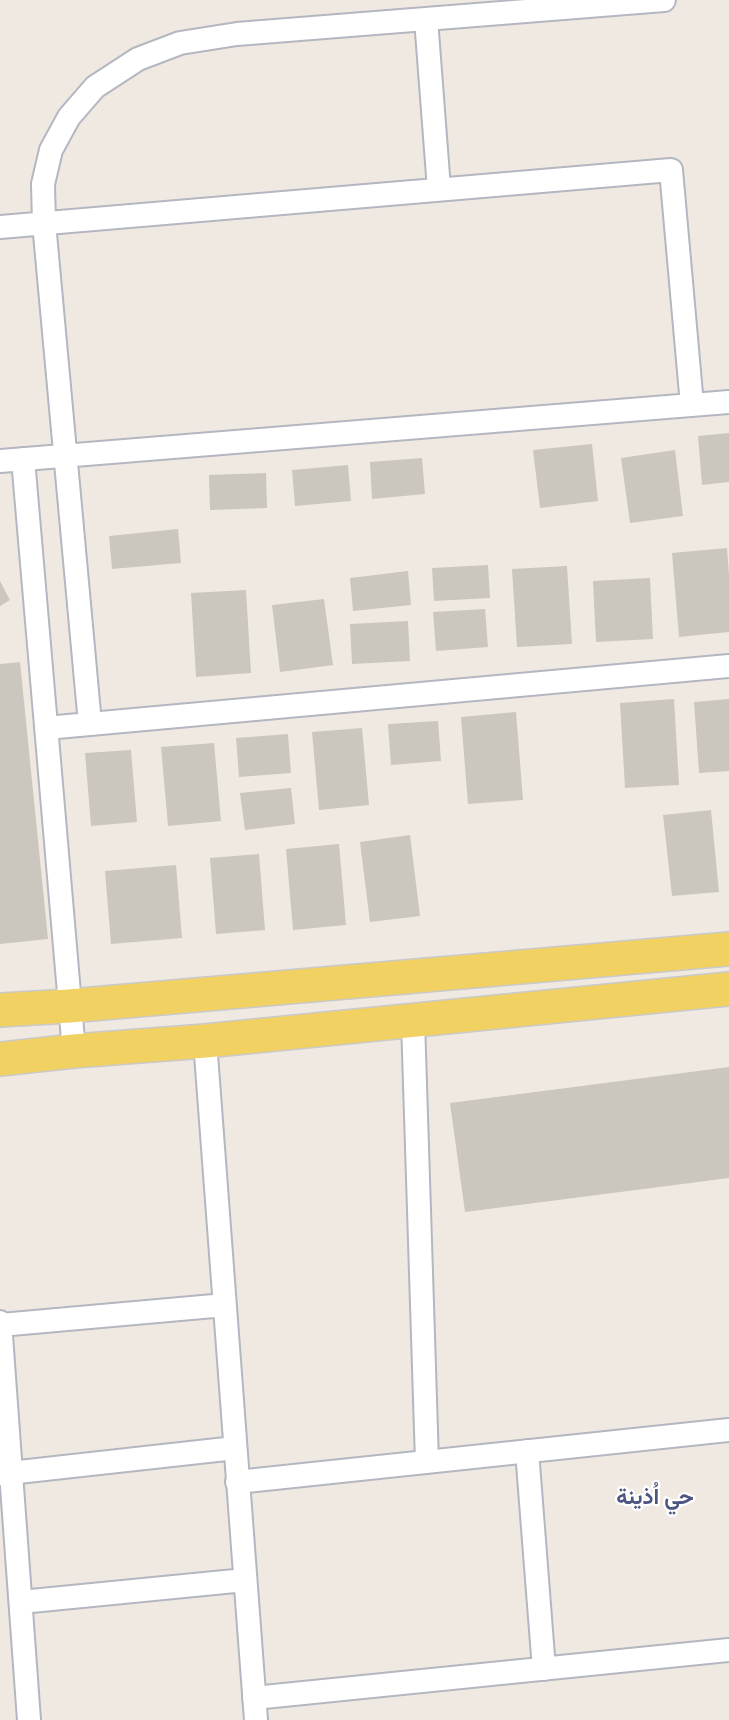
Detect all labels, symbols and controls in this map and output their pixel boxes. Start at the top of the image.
district label: حي اُذينة [616,1485,694,1511]

